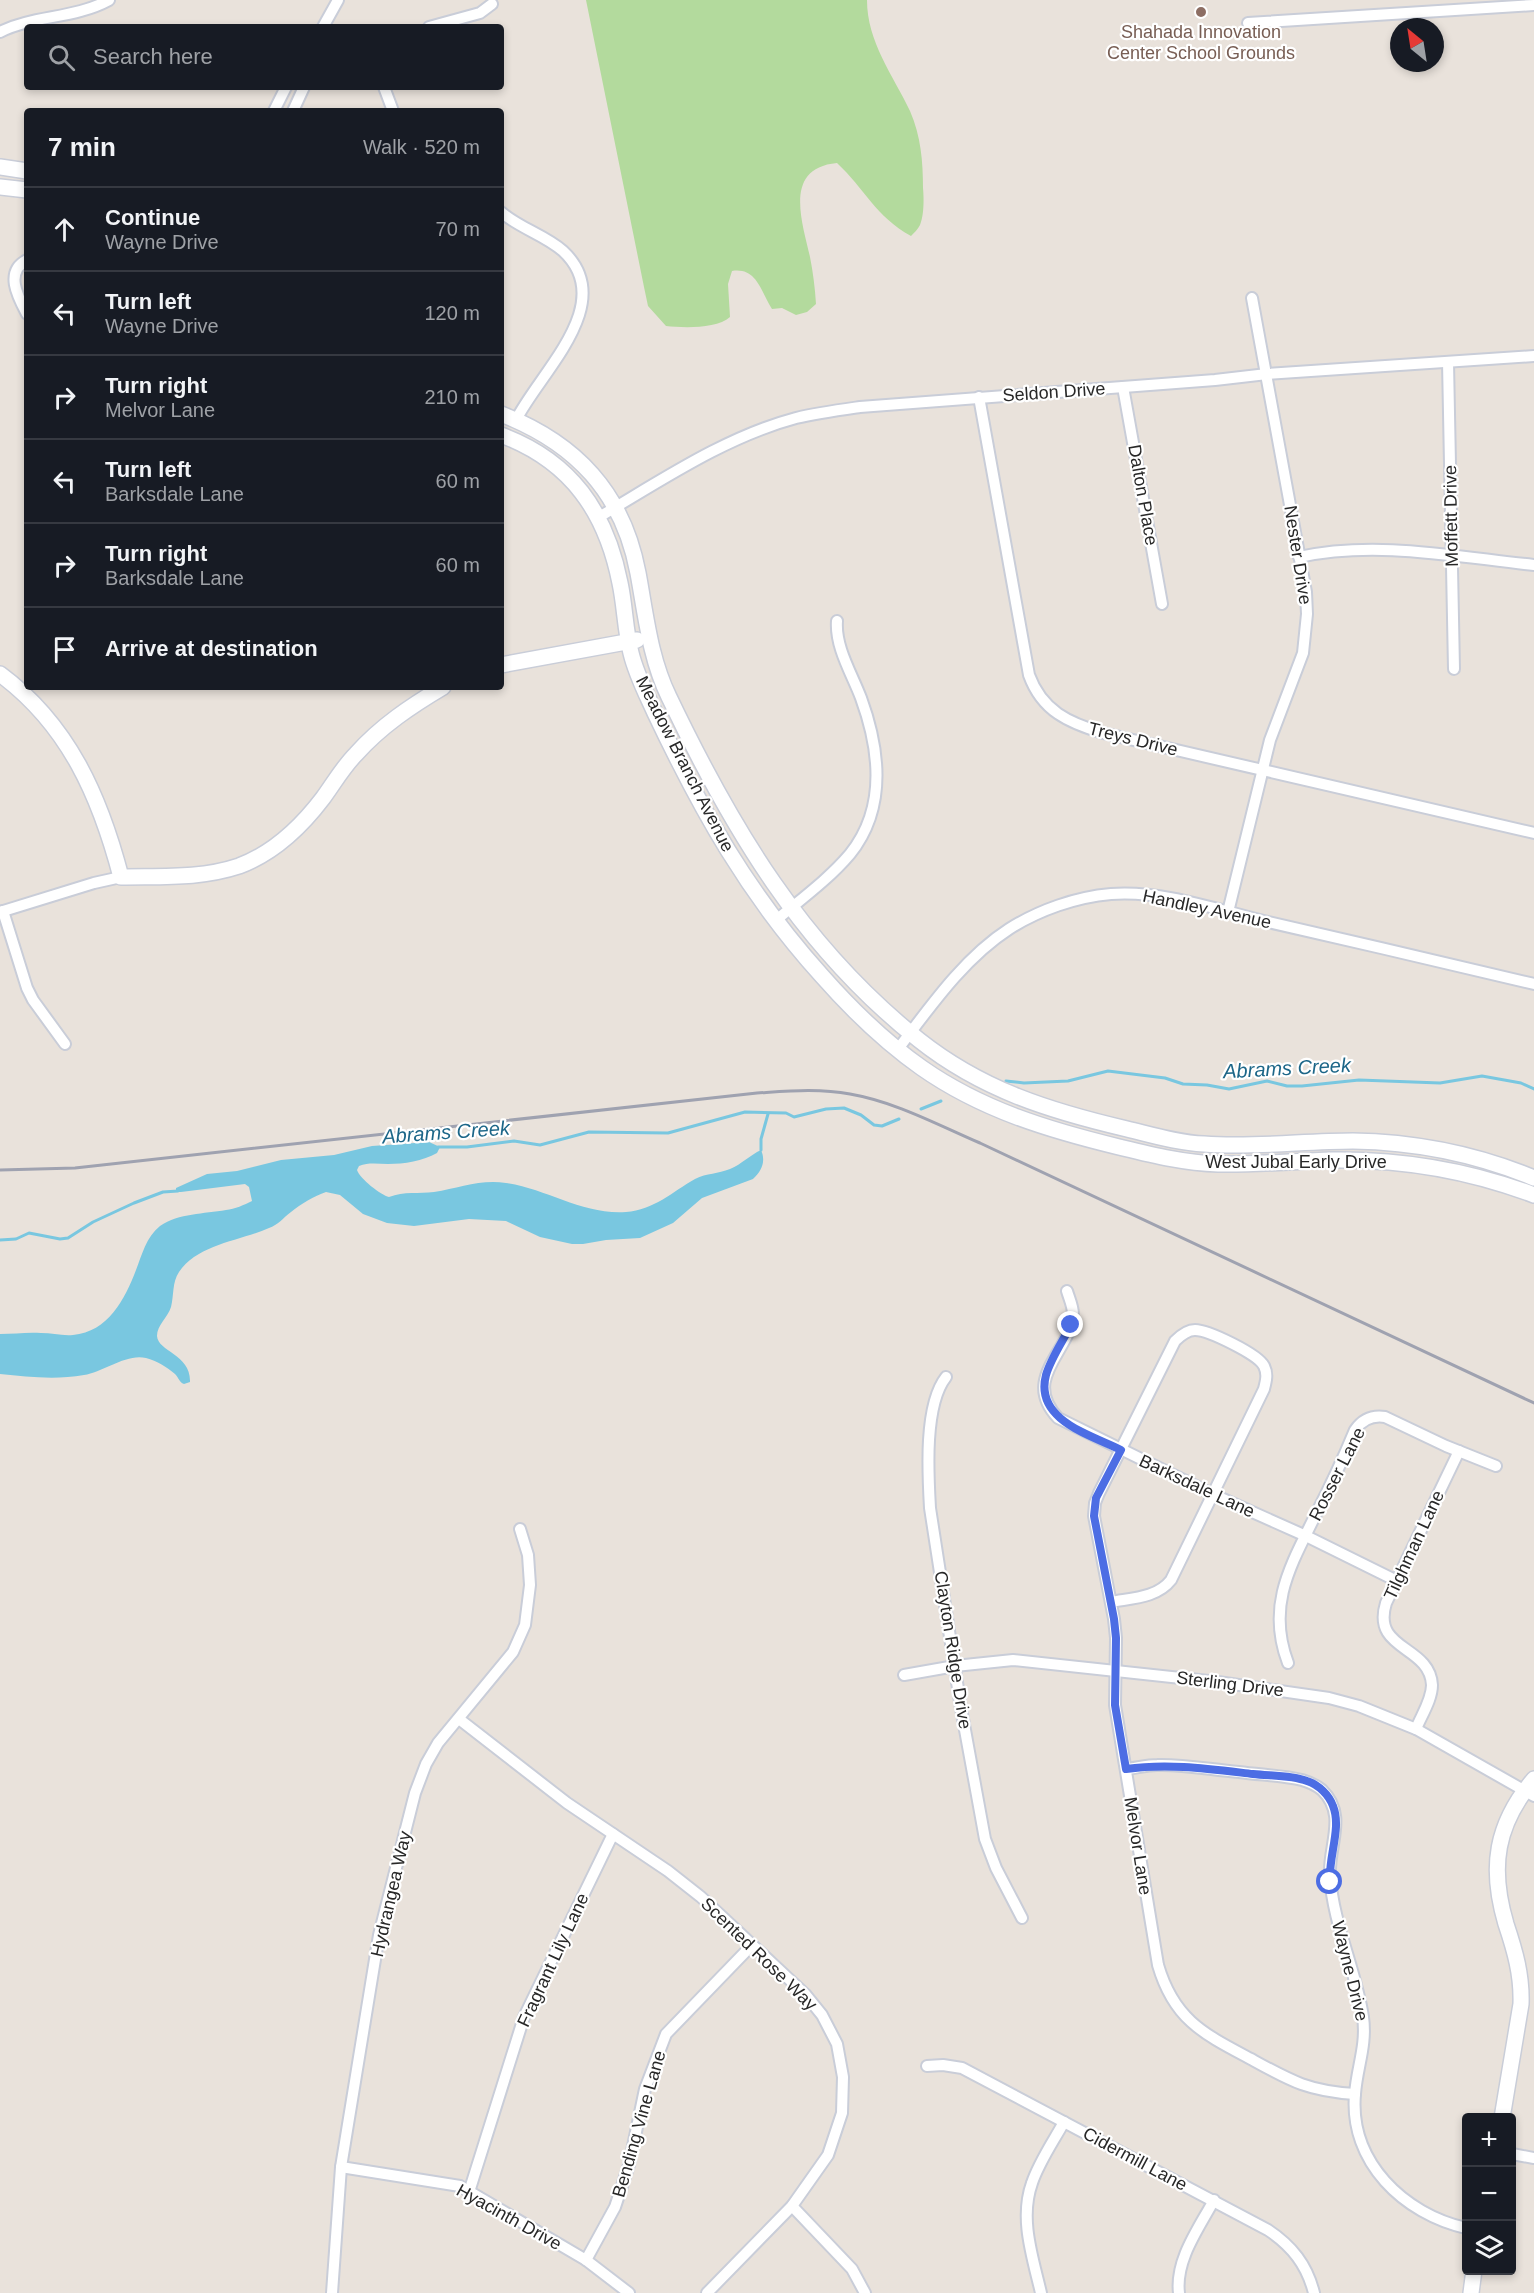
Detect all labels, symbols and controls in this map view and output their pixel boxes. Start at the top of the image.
marker: Shahada Innovation Center School Grounds [1194,5,1208,19]
north arrow [1390,18,1444,72]
place label: Shahada Innovation Center School Grounds [1107,22,1295,63]
search box [24,24,504,90]
icon: search [45,41,78,74]
text: Search here [93,44,213,69]
text: 7 min [48,132,116,162]
text: Walk · 520 m [363,136,480,158]
text: Continue [105,205,200,230]
icon: ahead [48,213,81,246]
text: 70 m [436,218,480,240]
text: Wayne Drive [105,231,219,253]
text: Turn left [105,289,191,314]
icon: left [48,297,81,330]
text: 120 m [424,302,480,324]
text: Wayne Drive [105,315,219,337]
text: Turn right [105,373,207,398]
street label: Seldon Drive [1002,378,1106,406]
icon: right [48,381,81,414]
text: 210 m [424,386,480,408]
text: Melvor Lane [105,399,215,421]
street label: Dalton Place [1124,443,1162,547]
text: Turn left [105,457,191,482]
icon: left [48,465,81,498]
street label: Moffett Drive [1440,465,1462,567]
text: 60 m [436,470,480,492]
text: Barksdale Lane [105,483,244,505]
street label: Nester Drive [1280,504,1316,606]
text: Turn right [105,541,207,566]
icon: right [48,549,81,582]
text: 60 m [436,554,480,576]
text: Barksdale Lane [105,567,244,589]
icon: arrive [48,633,81,666]
text: Arrive at destination [105,636,318,661]
street label: Meadow Branch Avenue [632,673,738,855]
street label: Treys Drive [1086,718,1180,760]
street label: Handley Avenue [1141,886,1273,932]
water label: Abrams Creek [1222,1054,1352,1082]
water label: Abrams Creek [380,1116,512,1148]
street label: West Jubal Early Drive [1205,1152,1387,1172]
route end [1057,1311,1083,1337]
street label: Rosser Lane [1305,1424,1369,1524]
street label: Barksdale Lane [1136,1451,1258,1521]
street label: Tilghman Lane [1380,1487,1448,1603]
street label: Clayton Ridge Drive [931,1569,975,1731]
street label: Sterling Drive [1175,1667,1285,1701]
street label: Melvor Lane [1120,1796,1156,1896]
street label: Hydrangea Way [367,1829,415,1959]
route start [1316,1868,1342,1894]
street label: Fragrant Lily Lane [513,1890,593,2030]
street label: Scented Rose Way [697,1894,821,2014]
street label: Wayne Drive [1328,1919,1372,2023]
street label: Bending Vine Lane [608,2048,670,2200]
map controls [1462,2113,1516,2275]
button: + [1462,2113,1516,2167]
street label: Cidermill Lane [1080,2123,1190,2195]
button: − [1462,2167,1516,2221]
street label: Hyacinth Drive [453,2180,565,2254]
button: layers [1462,2221,1516,2275]

